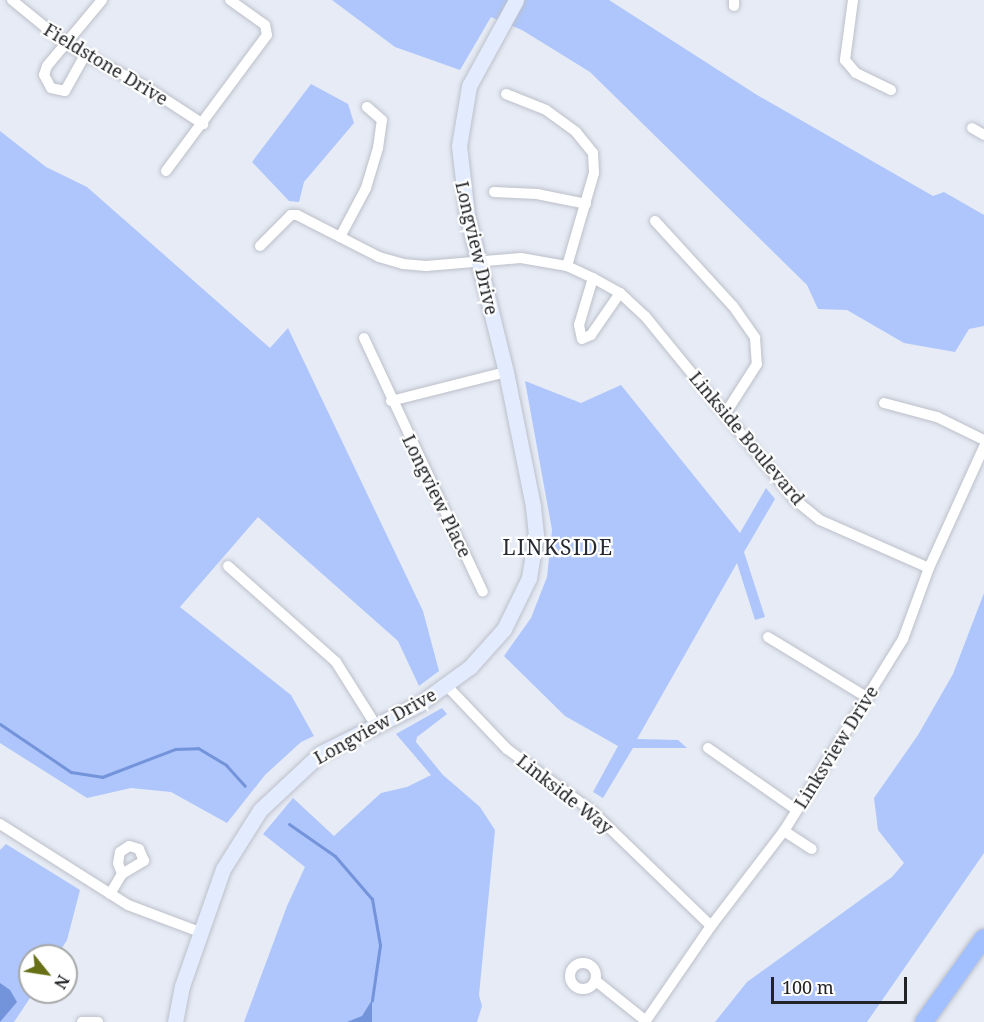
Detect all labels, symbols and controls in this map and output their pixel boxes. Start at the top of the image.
street label: Fieldstone Drive [40,18,172,110]
street label: Longview Drive [451,179,503,317]
street label: Linkside Boulevard [685,367,809,509]
street label: Longview Place [398,431,476,561]
district label: LINKSIDE [503,534,613,560]
street label: Linksview Drive [790,682,882,812]
street label: Longview Drive [310,684,440,768]
street label: Linkside Way [513,750,617,838]
north arrow [18,944,78,1004]
scale bar [774,965,910,1003]
text: N [49,971,75,993]
text: 100 m [782,975,834,999]

